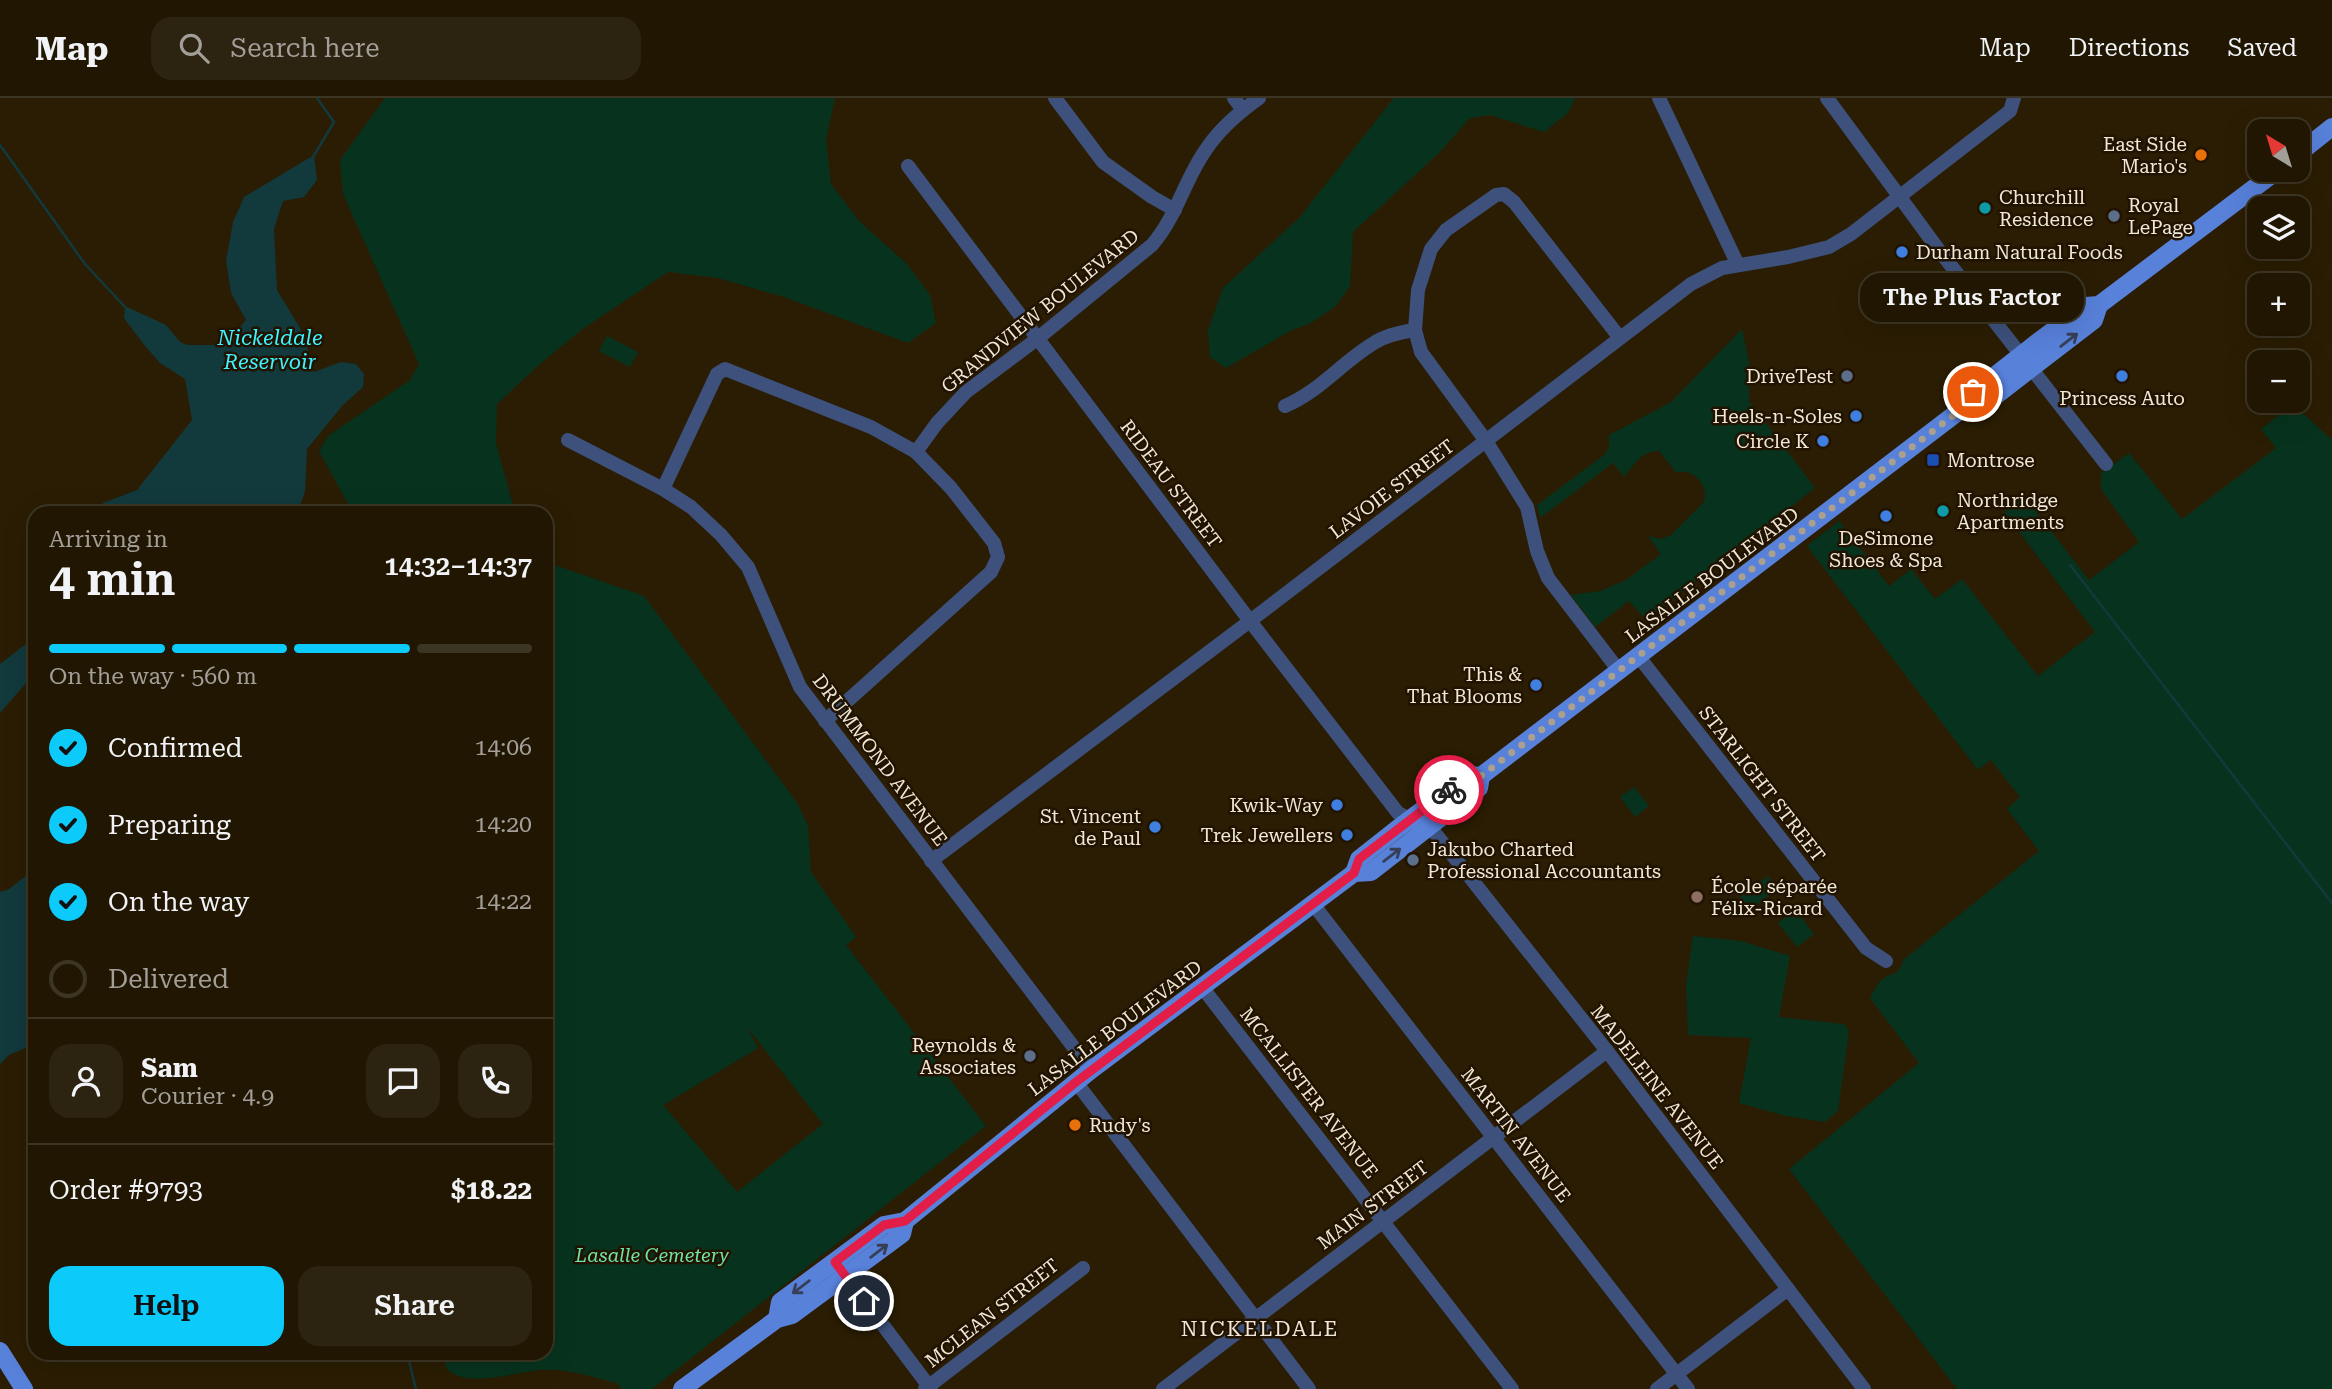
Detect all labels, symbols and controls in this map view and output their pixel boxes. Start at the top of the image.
search box [151,17,641,80]
text: Map [35,29,109,68]
icon: search [175,29,213,67]
text: Search here [231,33,380,63]
text: Map [1979,34,2031,62]
text: Directions [2069,34,2189,62]
text: Saved [2227,34,2297,62]
north arrow [2247,119,2310,182]
map controls [2247,119,2310,413]
place label: East Side Mario's [2103,133,2187,178]
marker: East Side Mario's [2193,147,2209,163]
place label: Churchill Residence [1999,186,2093,231]
place label: Royal LePage [2128,194,2193,239]
button: layers [2247,196,2310,259]
marker: Churchill Residence [1977,200,1993,216]
marker: Royal LePage [2106,208,2122,224]
street label: GRANDVIEW BOULEVARD [937,224,1143,398]
place label: Durham Natural Foods [1916,241,2123,264]
marker: Durham Natural Foods [1894,244,1910,260]
callout: The Plus Factor [1861,273,2085,322]
button: + [2247,273,2310,336]
text: The Plus Factor [1883,284,2061,311]
water label: Nickeldale Reservoir [216,326,323,374]
one-way arrow [2059,332,2077,348]
button: − [2247,350,2310,413]
pin [1943,362,2003,422]
place label: DriveTest [1746,365,1833,388]
marker: DriveTest [1839,368,1855,384]
marker: Princess Auto [2114,368,2130,384]
icon: bag [1954,373,1992,411]
place label: Princess Auto [2059,387,2185,410]
place label: Heels-n-Soles [1713,405,1842,428]
marker: Heels-n-Soles [1848,408,1864,424]
street label: RIDEAU STREET [1115,415,1227,553]
place label: Circle K [1736,430,1809,453]
marker: Circle K [1815,433,1831,449]
street label: LAVOIE STREET [1325,435,1459,543]
place label: Montrose [1947,449,2035,472]
marker: Montrose [1925,452,1941,468]
place label: Northridge Apartments [1957,489,2064,534]
street label: LASALLE BOULEVARD [1621,502,1803,648]
marker: Northridge Apartments [1935,503,1951,519]
marker: DeSimone Shoes & Spa [1878,508,1894,524]
text: Arriving in [49,526,168,553]
place label: DeSimone Shoes & Spa [1829,527,1943,572]
text: 14:32–14:37 [384,551,532,581]
text: 4 min [49,552,176,606]
text: On the way · 560 m [49,663,257,690]
place label: This & That Blooms [1407,663,1522,708]
street label: DRUMMOND AVENUE [808,670,952,850]
marker: This & That Blooms [1528,677,1544,693]
street label: STARLIGHT STREET [1694,702,1830,866]
icon: check [49,729,87,767]
text: Confirmed [108,733,243,763]
text: 14:06 [475,734,532,761]
courier [1414,755,1484,825]
icon: bike [1430,771,1468,809]
place label: Kwik-Way [1230,794,1324,817]
marker: Kwik-Way [1329,797,1345,813]
place label: St. Vincent de Paul [1040,805,1141,850]
icon: check [49,806,87,844]
text: Preparing [108,810,231,840]
text: 14:20 [475,811,532,838]
marker: St. Vincent de Paul [1147,819,1163,835]
place label: Trek Jewellers [1200,824,1333,847]
marker: Trek Jewellers [1339,827,1355,843]
place label: Jakubo Charted Professional Accountants [1427,838,1661,883]
one-way arrow [1383,848,1401,863]
marker: Jakubo Charted Professional Accountants [1405,852,1421,868]
place label: École séparée Félix-Ricard [1711,875,1837,920]
icon: check [49,883,87,921]
text: On the way [108,887,249,917]
text: 14:22 [475,888,532,915]
marker: École séparée Félix-Ricard [1689,889,1705,905]
street label: LASALLE BOULEVARD [1024,955,1206,1101]
text: Delivered [108,964,229,994]
street label: MADELEINE AVENUE [1586,1000,1728,1174]
street label: MCALLISTER AVENUE [1235,1003,1383,1183]
place label: Reynolds & Associates [912,1034,1016,1079]
button: person [49,1044,123,1118]
button: chat [366,1044,440,1118]
button: phone [458,1044,532,1118]
marker: Reynolds & Associates [1022,1048,1038,1064]
text: Sam [141,1053,198,1083]
street label: MARTIN AVENUE [1456,1063,1576,1207]
text: Courier · 4.9 [141,1083,274,1110]
place label: Rudy's [1089,1114,1151,1137]
marker: Rudy's [1067,1117,1083,1133]
street label: MAIN STREET [1313,1156,1433,1254]
text: Order #9793 [49,1175,203,1205]
text: $18.22 [451,1175,532,1205]
one-way arrow [869,1243,888,1258]
park label: Lasalle Cemetery [574,1244,729,1267]
street label: MCLEAN STREET [921,1254,1063,1372]
button: Help [49,1266,284,1346]
button: Share [298,1266,532,1346]
pin [834,1271,894,1331]
one-way arrow [792,1280,810,1295]
icon: home [845,1282,883,1320]
district label: NICKELDALE [1181,1317,1339,1341]

